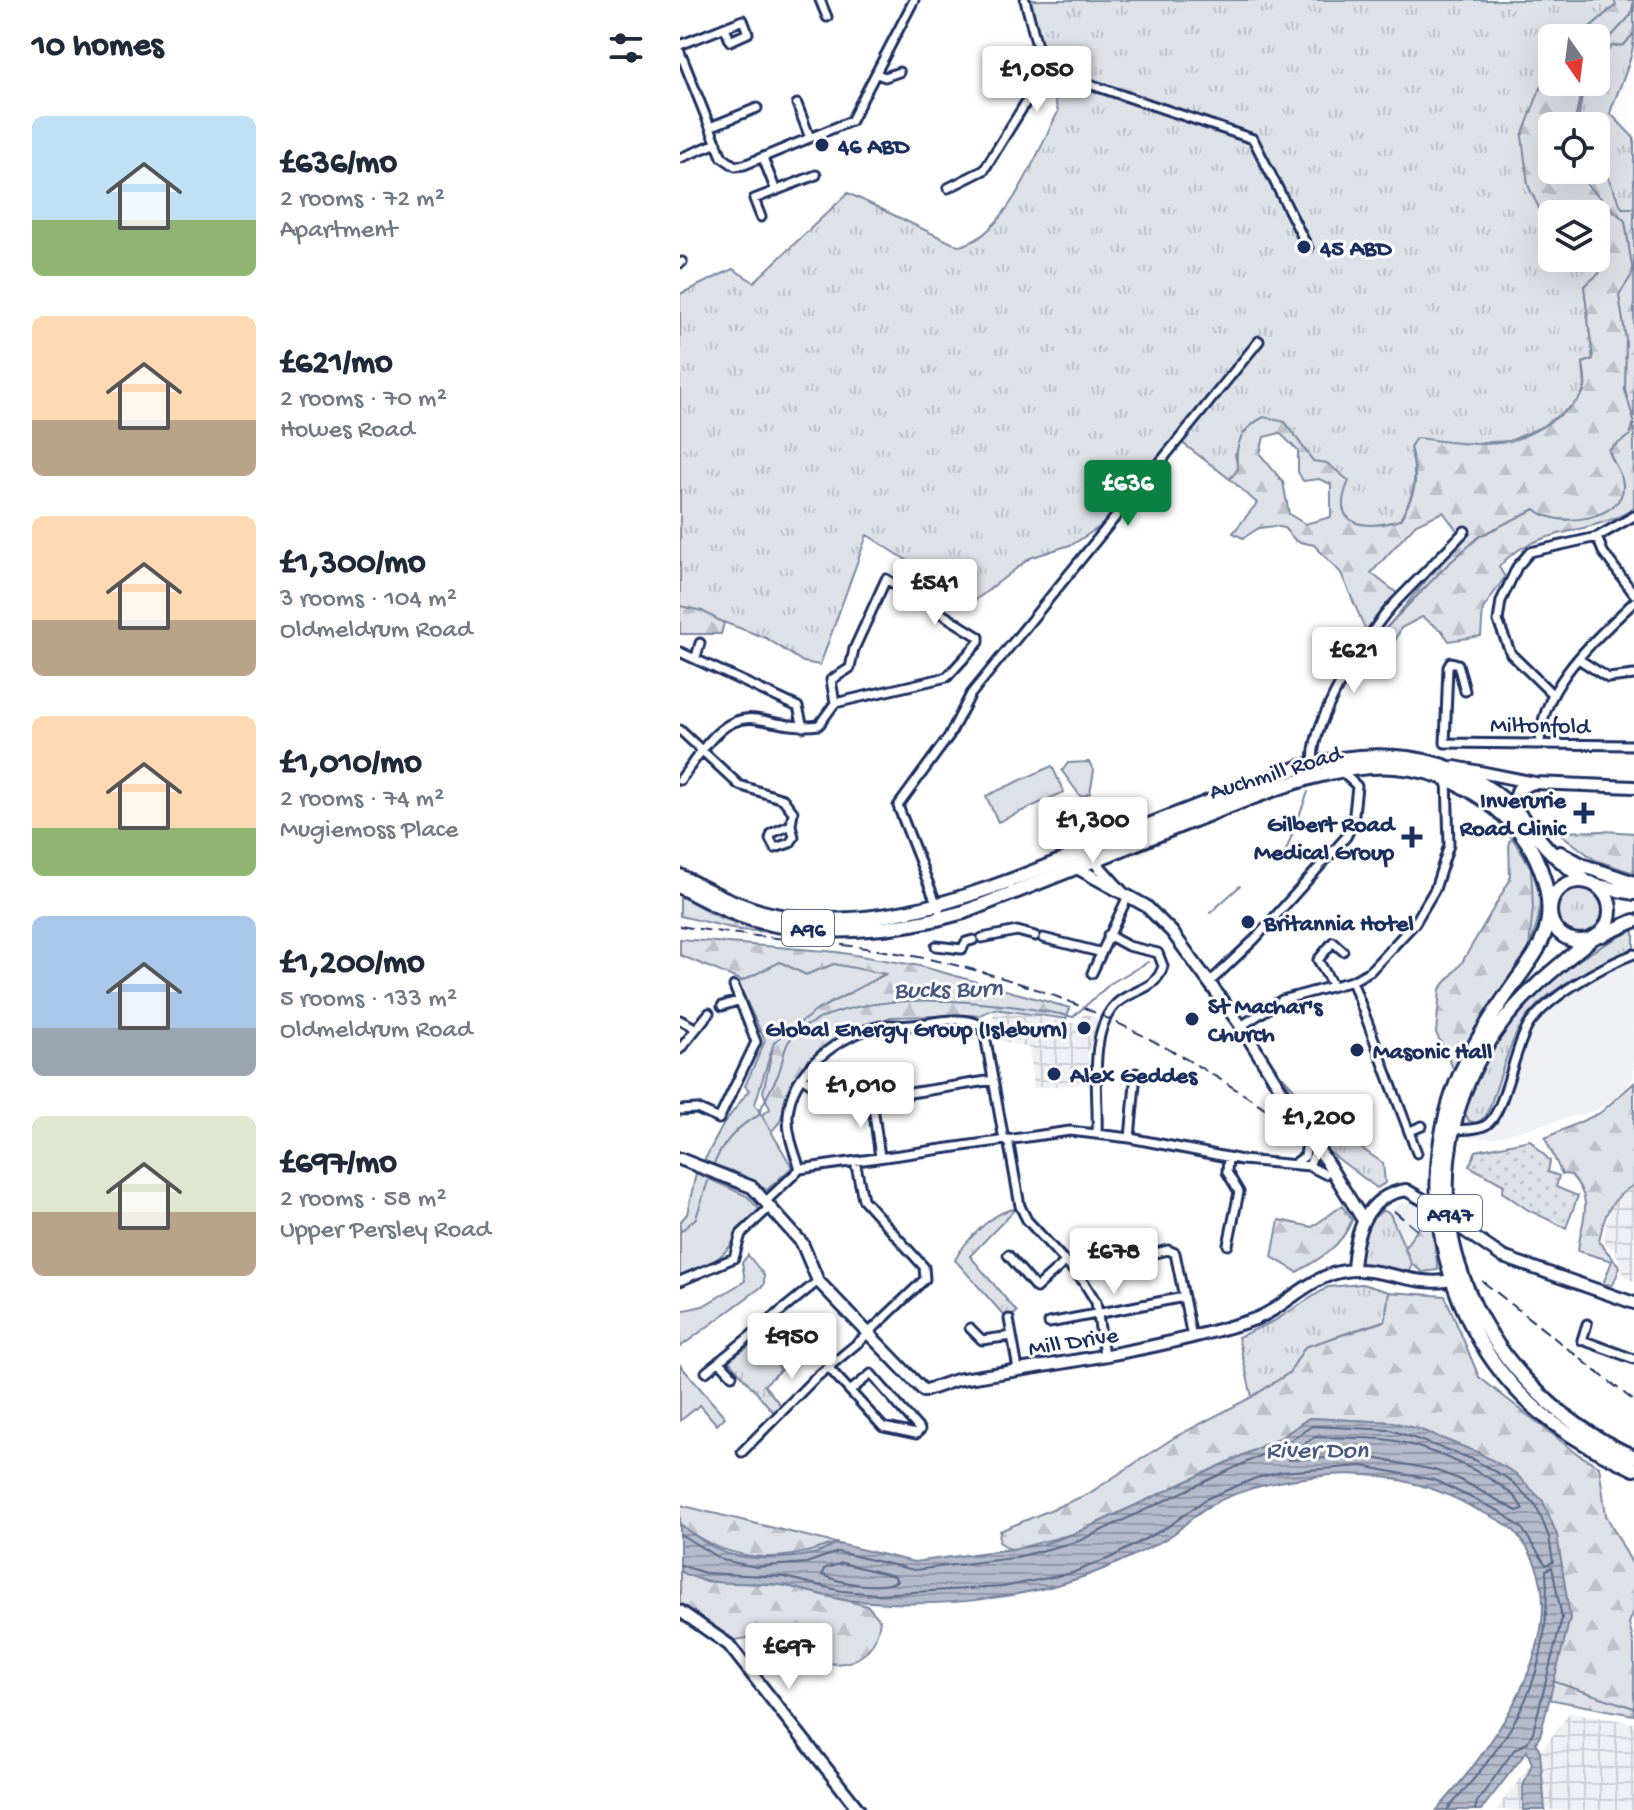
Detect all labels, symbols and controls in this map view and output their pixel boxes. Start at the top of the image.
north arrow [1538,24,1610,96]
map controls [1538,24,1610,272]
icon: filters [604,26,648,70]
text: 10 homes [32,28,163,68]
pin: £1,050 [972,46,1102,114]
text: £1,050 [1000,56,1074,87]
button: locate [1538,112,1610,184]
place label: 46 ABD [837,134,911,163]
marker: 46 ABD [813,136,831,154]
text: £636/mo [280,145,397,185]
icon: home [96,148,192,244]
text: 2 rooms · 72 m² [280,185,445,216]
button: layers [1538,200,1610,272]
text: Apartment [280,216,397,247]
place label: 45 ABD [1319,236,1393,265]
marker: 45 ABD [1295,238,1313,256]
text: £621/mo [280,345,393,385]
icon: home [96,348,192,444]
text: 2 rooms · 70 m² [280,385,447,416]
text: Howes Road [280,416,414,447]
pin: £636 [1081,460,1175,528]
text: £636 [1102,470,1154,501]
text: £1,300/mo [280,545,426,585]
icon: home [96,548,192,644]
pin: £541 [888,559,982,627]
text: £541 [911,569,959,600]
text: 3 rooms · 104 m² [280,585,457,616]
text: Oldmeldrum Road [280,616,472,647]
pin: £621 [1307,627,1401,695]
text: £621 [1330,637,1378,668]
street label: Miltonfold [1490,712,1592,743]
street label: Auchmill Road [1206,740,1348,808]
text: £1,010/mo [280,745,422,785]
icon: home [96,748,192,844]
text: 2 rooms · 74 m² [280,785,444,816]
place label: Inverurie Road Clinic [1459,788,1568,845]
pin: £1,300 [1028,797,1158,865]
marker: Inverurie Road Clinic [1573,802,1595,824]
text: £1,300 [1056,807,1130,838]
place label: Gilbert Road Medical Group [1254,812,1397,869]
text: Mugiemoss Place [280,816,458,847]
marker: Gilbert Road Medical Group [1401,826,1423,848]
road number: A96 [782,910,834,946]
place label: Britannia Hotel [1263,911,1414,940]
marker: Britannia Hotel [1239,913,1257,931]
text: £1,200/mo [280,945,425,985]
icon: home [96,948,192,1044]
water label: Bucks Burn [893,975,1003,1008]
text: 5 rooms · 133 m² [280,985,457,1016]
place label: St Machar's Church [1208,994,1324,1051]
marker: St Machar's Church [1183,1010,1201,1028]
text: Oldmeldrum Road [280,1016,472,1047]
place label: Global Energy Group (Isleburn) [765,1017,1068,1046]
marker: Global Energy Group (Isleburn) [1075,1019,1093,1037]
place label: Masonic Hall [1373,1039,1492,1068]
marker: Masonic Hall [1348,1041,1366,1059]
pin: £1,010 [796,1062,926,1130]
place label: Alex Geddes [1069,1063,1198,1092]
marker: Alex Geddes [1045,1065,1063,1083]
text: £1,010 [826,1072,896,1103]
pin: £1,200 [1254,1094,1384,1162]
text: £1,200 [1283,1104,1355,1135]
text: £697/mo [280,1145,397,1185]
icon: home [96,1148,192,1244]
text: 2 rooms · 58 m² [280,1185,446,1216]
road number: A947 [1418,1195,1482,1231]
text: Upper Persley Road [280,1216,491,1247]
pin: £678 [1067,1228,1161,1296]
text: £678 [1088,1238,1140,1269]
pin: £950 [745,1313,839,1381]
street label: Mill Drive [1027,1322,1121,1365]
text: £950 [765,1323,819,1354]
water label: River Don [1266,1437,1369,1468]
pin: £697 [742,1623,836,1691]
text: £697 [763,1633,815,1664]

